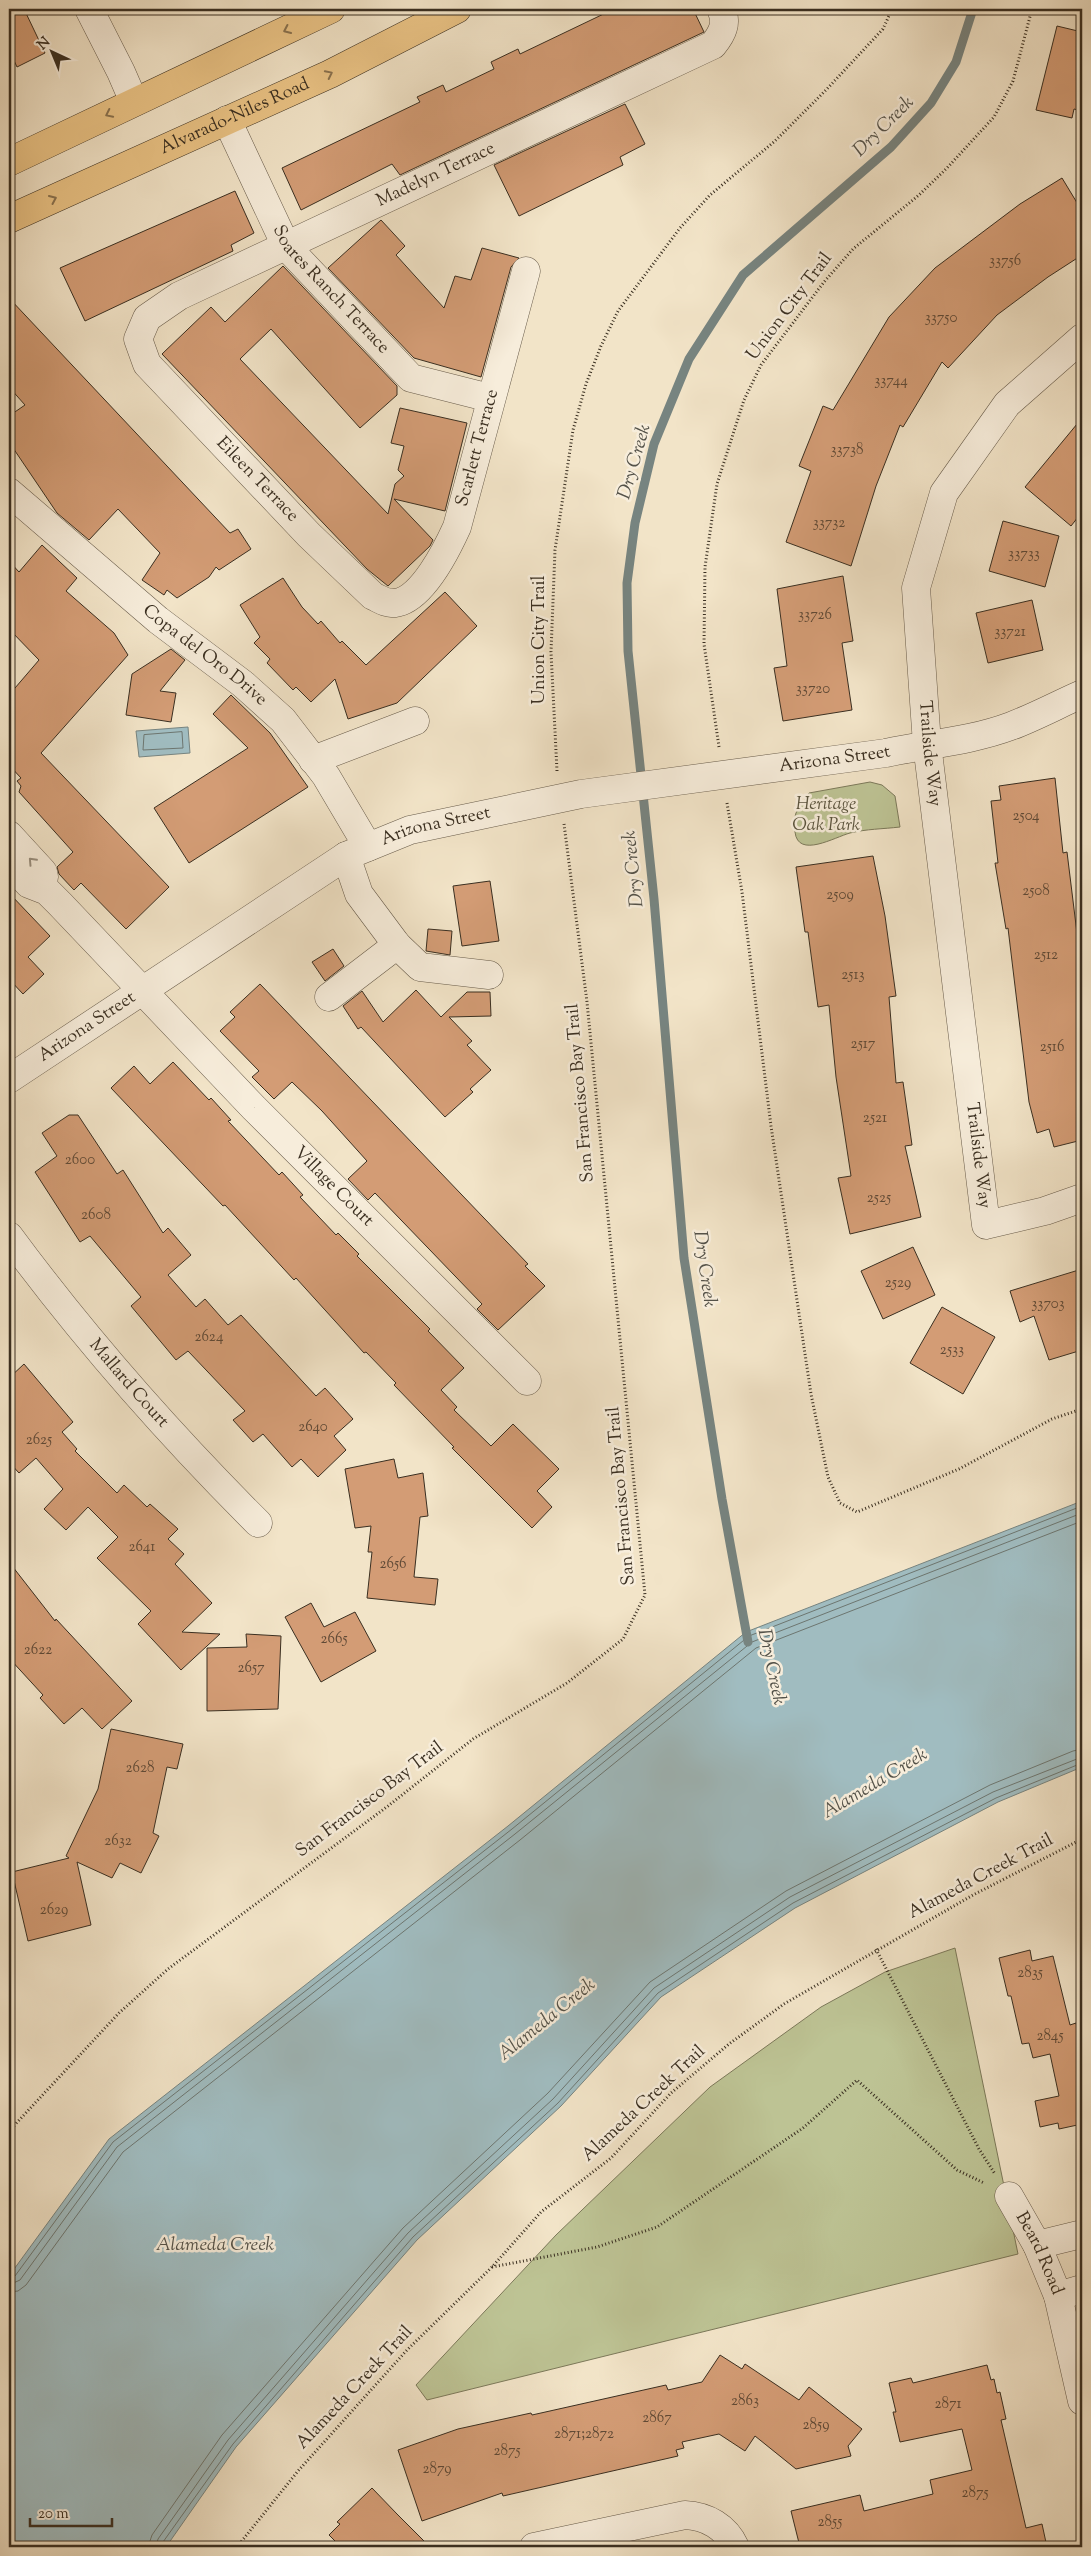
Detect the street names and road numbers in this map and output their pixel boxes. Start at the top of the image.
street label: Alvarado-Niles Road [156,72,314,162]
street label: Madelyn Terrace [372,136,500,214]
street label: Soares Ranch Terrace [265,221,395,360]
street label: Union City Trail [741,248,839,366]
street label: Scarlett Terrace [450,386,506,510]
street label: Eileen Terrace [210,432,304,528]
street label: Union City Trail [527,575,553,705]
street label: Copa del Oro Drive [136,599,273,713]
street label: Trailside Way [911,700,948,808]
street label: Arizona Street [778,739,893,780]
street label: Arizona Street [377,800,493,853]
street label: Arizona Street [33,985,141,1069]
street label: San Francisco Bay Trail [560,1003,602,1183]
street label: Trailside Way [958,1101,997,1210]
street label: Village Court [287,1141,379,1233]
street label: Mallard Court [82,1334,174,1434]
street label: San Francisco Bay Trail [601,1406,643,1586]
street label: San Francisco Bay Trail [291,1736,449,1864]
street label: Alameda Creek Trail [904,1828,1058,1926]
street label: Alameda Creek Trail [576,2040,712,2168]
street label: Beard Road [1008,2207,1069,2299]
street label: Alameda Creek Trail [291,2320,419,2456]

